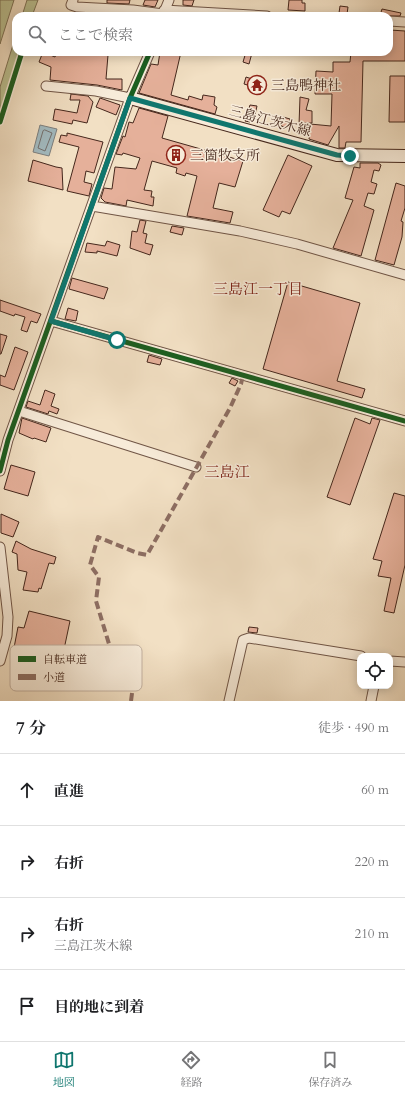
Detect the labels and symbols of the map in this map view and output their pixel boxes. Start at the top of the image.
temple icon: 三島鴨神社 [246,74,268,96]
place label: 三島鴨神社 [271,76,341,95]
street label: 三島江茨木線 [227,101,313,141]
building icon: 三箇牧支所 [165,144,187,166]
place label: 三箇牧支所 [190,146,260,165]
route end [341,147,359,165]
district label: 三島江一丁目 [213,279,303,299]
route start [108,331,126,349]
district label: 三島江 [204,462,250,482]
legend [10,645,142,691]
text: 自転車道 [43,652,87,667]
text: 小道 [43,670,65,685]

